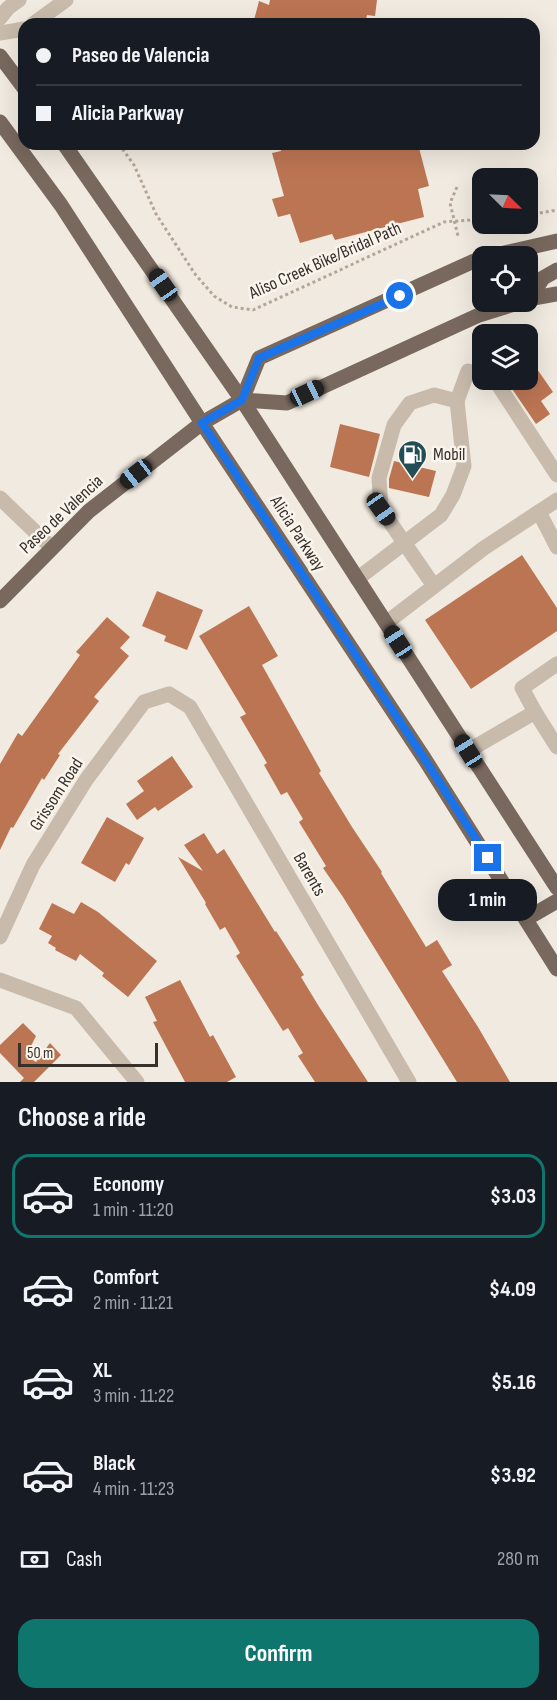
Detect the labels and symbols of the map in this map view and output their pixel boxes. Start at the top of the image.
north arrow [472,168,538,234]
street label: Aliso Creek Bike/Bridal Path [245,217,405,304]
car [145,265,181,305]
route start [386,282,413,309]
car [287,377,327,409]
fuel station icon: Mobil [396,438,428,480]
place label: Mobil [433,444,465,465]
car [116,456,156,492]
street label: Paseo de Valencia [15,470,107,558]
car [363,489,399,529]
street label: Alicia Parkway [265,491,330,575]
car [381,622,415,662]
car [451,731,485,771]
street label: Grissom Road [25,754,88,834]
route end [474,844,501,871]
street label: Barents [289,849,330,900]
callout: 1 min [438,879,538,921]
scale bar [18,1040,158,1068]

